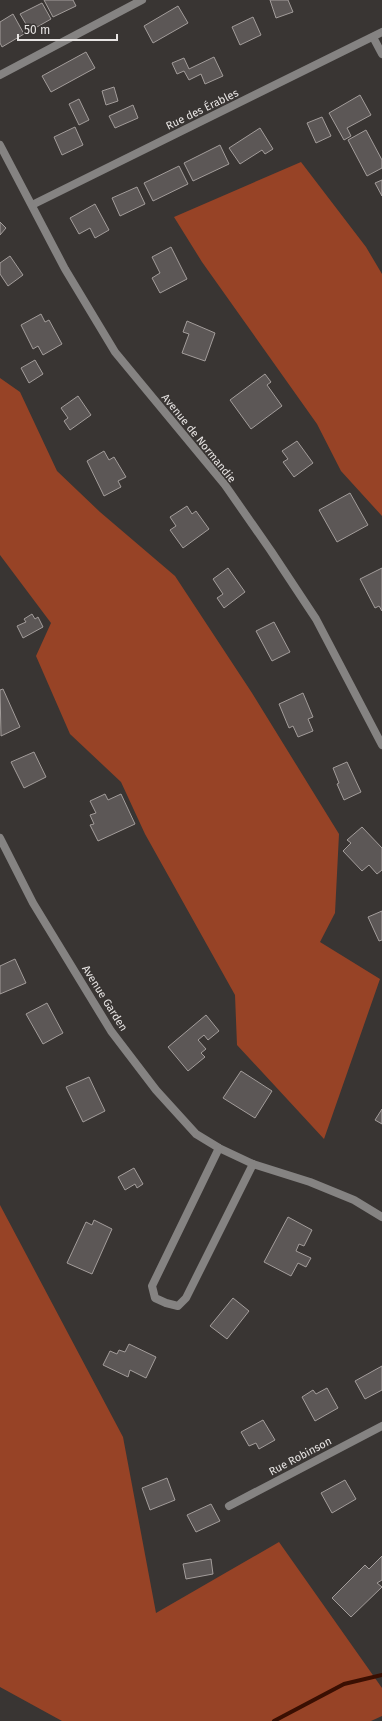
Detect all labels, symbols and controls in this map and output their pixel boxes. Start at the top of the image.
scale bar [18,16,117,42]
text: 50 m [24,23,50,37]
street label: Rue des Érables [163,85,241,133]
street label: Avenue de Normandie [159,391,238,485]
street label: Avenue Garden [79,963,130,1034]
street label: Rue Robinson [267,1435,334,1478]

